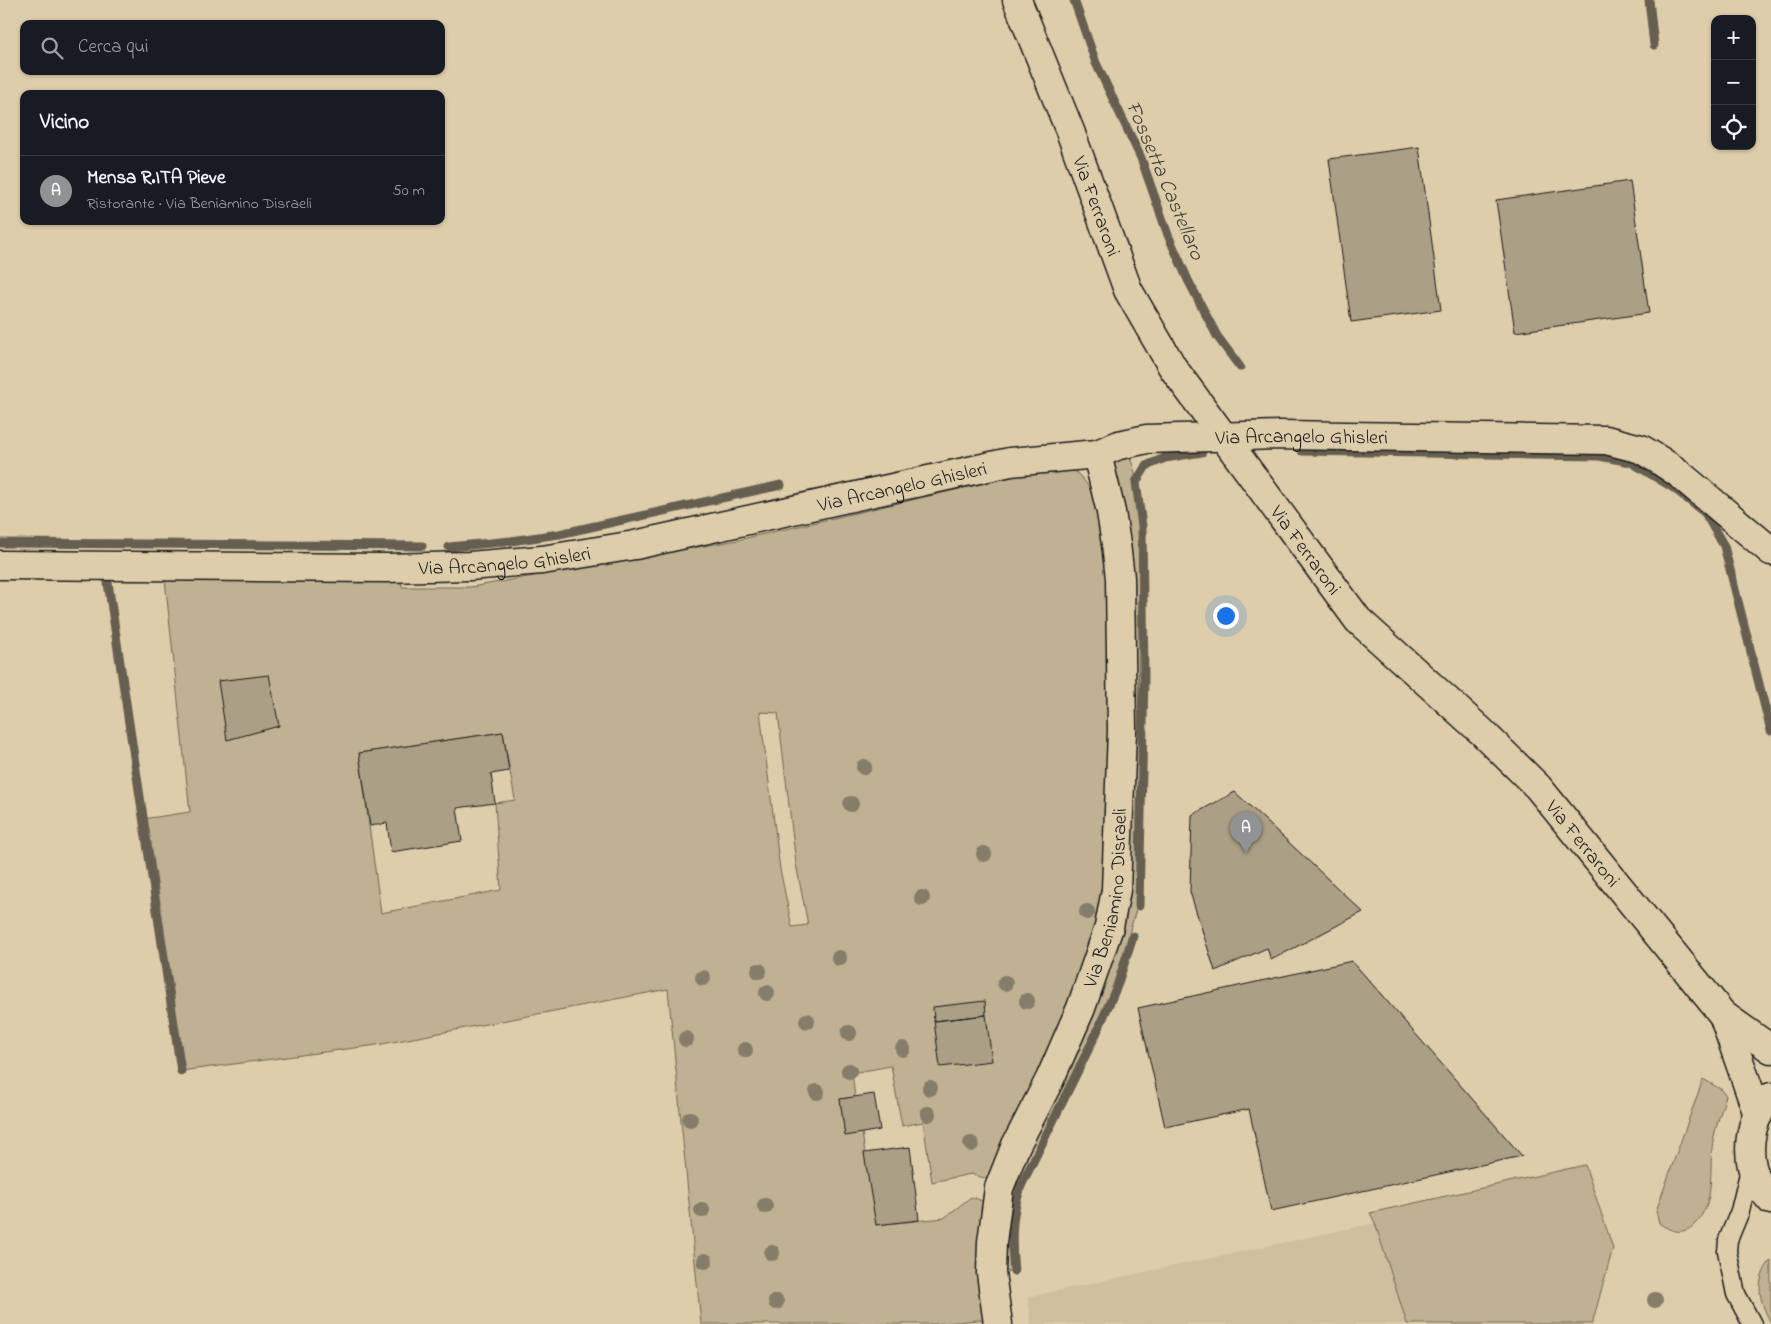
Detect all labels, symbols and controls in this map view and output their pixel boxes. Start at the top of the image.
map controls [1711,15,1756,150]
button: + [1711,15,1756,60]
search box [20,20,445,75]
icon: search [38,34,66,62]
text: Cerca qui [78,34,148,61]
button: − [1711,60,1756,105]
water label: Fossetta Castellaro [1117,97,1212,266]
button: locate [1711,105,1756,150]
text: Vicino [40,108,89,138]
street label: Via Ferraroni [1063,151,1127,261]
text: Mensa R.ITA Pieve [87,165,226,192]
text: A [51,179,61,203]
text: 50 m [393,179,425,203]
text: Ristorante · Via Beniamino Disraeli [87,192,312,216]
street label: Via Arcangelo Ghisleri [1214,423,1388,454]
street label: Via Arcangelo Ghisleri [814,456,990,521]
street label: Via Ferraroni [1261,499,1347,602]
street label: Via Arcangelo Ghisleri [417,540,593,584]
your location [1213,603,1239,629]
street label: Via Ferraroni [1537,794,1626,895]
street label: Via Beniamino Disraeli [1077,808,1136,993]
pin: A [1230,812,1262,853]

